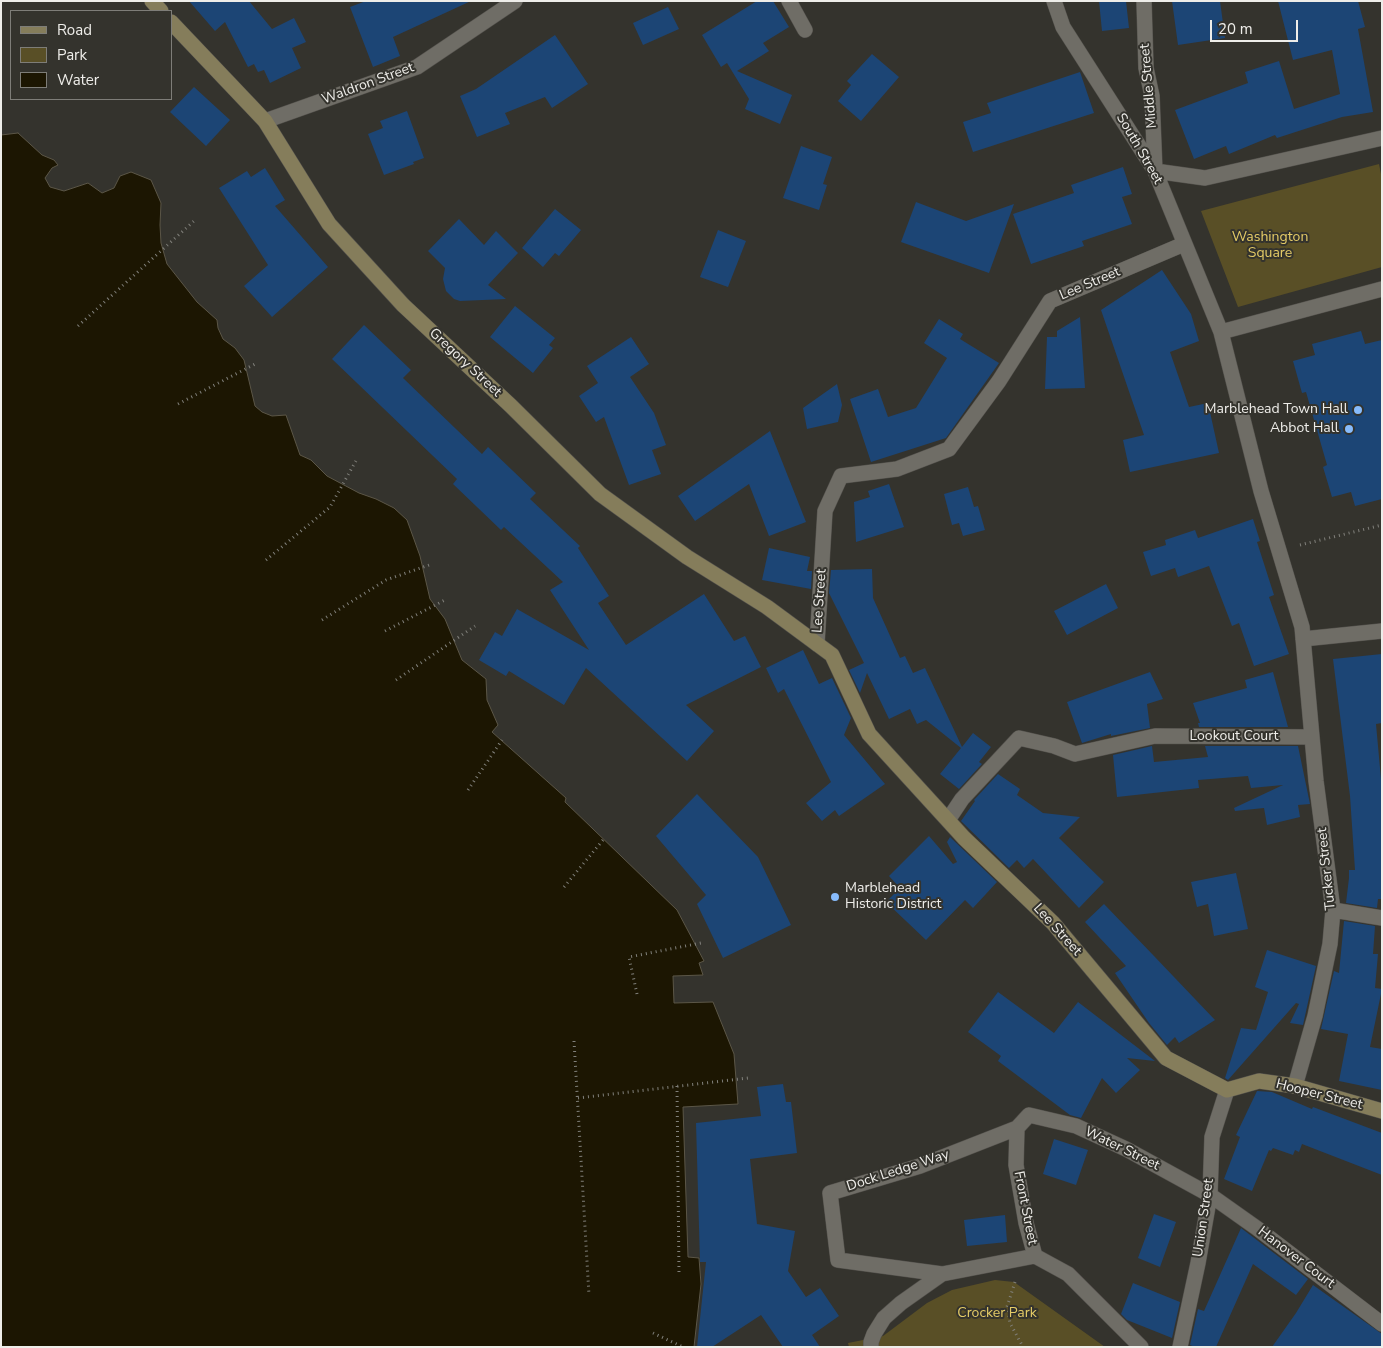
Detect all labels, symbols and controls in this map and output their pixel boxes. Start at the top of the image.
legend [10,10,172,100]
scale bar [1213,10,1300,42]
text: 20 m [1218,19,1253,39]
text: Road [57,20,92,40]
street label: Middle Street [1137,43,1161,129]
text: Park [57,45,87,65]
street label: Waldron Street [320,60,416,108]
text: Water [57,70,99,90]
street label: South Street [1112,111,1166,187]
park label: Washington Square [1232,230,1308,262]
street label: Lee Street [1057,264,1123,304]
street label: Gregory Street [425,325,505,401]
place label: Marblehead Town Hall [1205,402,1348,418]
marker: Marblehead Town Hall [1352,404,1364,416]
place label: Abbot Hall [1270,421,1339,437]
marker: Abbot Hall [1343,423,1355,435]
street label: Lee Street [809,568,831,634]
street label: Lookout Court [1190,729,1278,745]
street label: Tucker Street [1314,827,1340,911]
place label: Marblehead Historic District [845,881,941,914]
marker: Marblehead Historic District [829,891,841,903]
street label: Lee Street [1029,901,1085,959]
street label: Hooper Street [1274,1076,1364,1114]
street label: Water Street [1082,1124,1162,1174]
street label: Dock Ledge Way [845,1147,951,1195]
street label: Front Street [1010,1170,1040,1246]
street label: Union Street [1190,1178,1218,1258]
street label: Hanover Court [1254,1224,1338,1292]
park label: Crocker Park [957,1306,1037,1322]

